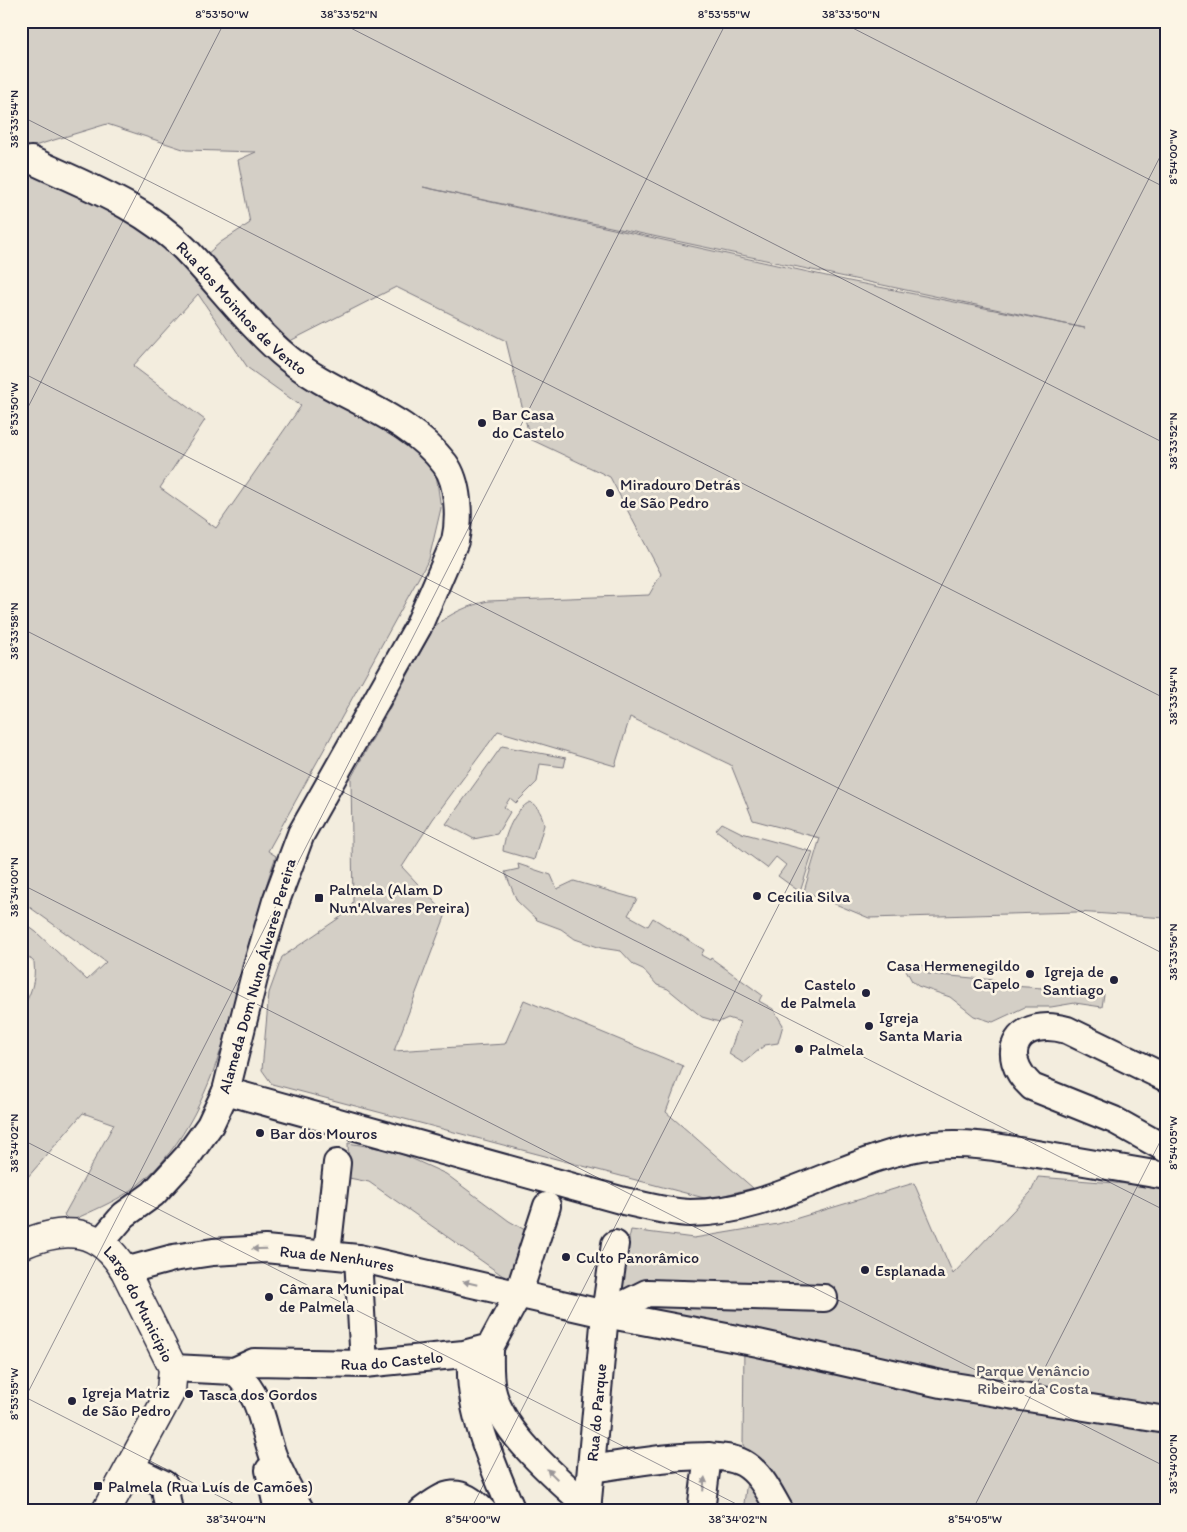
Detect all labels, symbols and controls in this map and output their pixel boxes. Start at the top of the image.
text: 8°53'50"W [195,7,249,21]
text: 38°33'52"N [320,7,378,21]
text: 8°53'55"W [698,7,750,21]
text: 38°33'50"N [822,7,880,21]
text: 38°33'54"N [7,90,21,148]
text: 8°54'00"W [1166,129,1180,185]
street label: Rua dos Moinhos de Vento [173,237,311,379]
text: 8°53'50"W [7,382,21,436]
place label: Bar Casa do Castelo [492,405,564,442]
text: 38°33'52"N [1166,412,1180,470]
marker: Bar Casa do Castelo [476,417,488,429]
place label: Miradouro Detrás de São Pedro [620,475,740,512]
marker: Miradouro Detrás de São Pedro [604,487,616,499]
text: 38°33'58"N [7,602,21,660]
text: 38°33'54"N [1166,667,1180,725]
street label: Alameda Dom Nuno Álvares Pereira [214,855,300,1096]
text: 38°34'00"N [7,857,21,917]
place label: Palmela (Alam D Nun'Alvares Pereira) [329,880,470,917]
place label: Cecilia Silva [767,887,851,906]
marker: Cecilia Silva [751,890,763,902]
marker: Palmela (Alam D Nun'Alvares Pereira) [313,892,325,904]
text: 38°33'56"N [1166,923,1180,981]
place label: Casa Hermenegildo Capelo [886,956,1020,993]
place label: Igreja de Santiago [1043,962,1104,999]
marker: Casa Hermenegildo Capelo [1024,968,1036,980]
marker: Igreja de Santiago [1108,974,1120,986]
place label: Castelo de Palmela [780,975,857,1012]
marker: Castelo de Palmela [860,987,872,999]
place label: Igreja Santa Maria [879,1008,962,1045]
marker: Igreja Santa Maria [863,1020,875,1032]
place label: Palmela [809,1040,864,1059]
marker: Palmela [793,1043,805,1055]
text: 38°34'02"N [7,1114,21,1172]
text: 8°54'05"W [1166,1116,1180,1170]
place label: Bar dos Mouros [270,1124,377,1143]
marker: Bar dos Mouros [254,1127,266,1139]
street label: Largo do Município [100,1241,178,1365]
street label: Rua de Nenhures [279,1241,396,1275]
one-way arrow [250,1246,266,1254]
place label: Culto Panorâmico [576,1248,699,1267]
marker: Culto Panorâmico [560,1251,572,1263]
place label: Esplanada [875,1261,946,1280]
marker: Esplanada [859,1264,871,1276]
place label: Câmara Municipal de Palmela [279,1279,404,1316]
one-way arrow [462,1279,478,1287]
marker: Câmara Municipal de Palmela [263,1291,275,1303]
street label: Rua do Castelo [341,1347,444,1374]
park label: Parque Venâncio Ribeiro da Costa [976,1361,1090,1398]
street label: Rua do Parque [582,1362,610,1462]
text: 8°53'55"W [7,1368,21,1420]
place label: Igreja Matriz de São Pedro [82,1383,171,1420]
place label: Tasca dos Gordos [199,1385,317,1404]
marker: Tasca dos Gordos [183,1388,195,1400]
marker: Igreja Matriz de São Pedro [66,1395,78,1407]
text: 38°34'00"N [1166,1434,1180,1494]
one-way arrow [547,1468,559,1480]
one-way arrow [701,1475,709,1491]
place label: Palmela (Rua Luís de Camões) [108,1477,313,1496]
marker: Palmela (Rua Luís de Camões) [92,1480,104,1492]
text: 38°34'04"N [206,1512,266,1526]
text: 8°54'00"W [445,1512,501,1526]
text: 38°34'02"N [709,1512,767,1526]
text: 8°54'05"W [948,1512,1002,1526]

